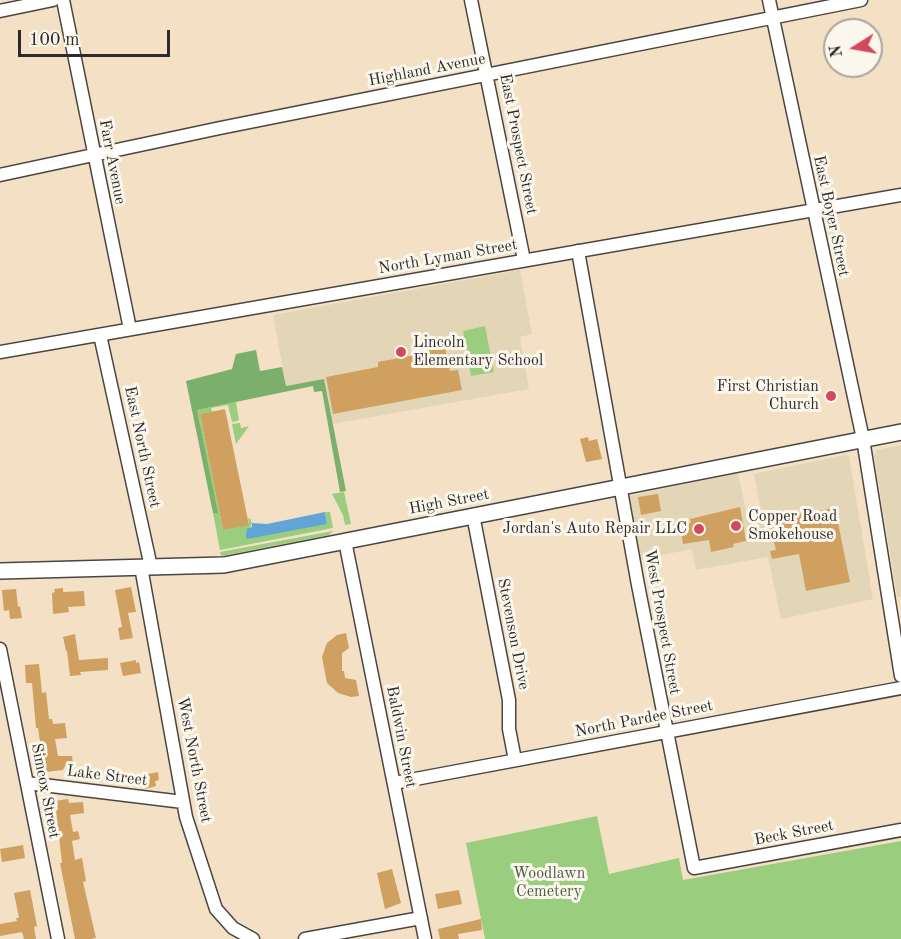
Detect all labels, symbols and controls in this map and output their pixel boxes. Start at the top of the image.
scale bar [21,18,172,56]
north arrow [823,18,883,78]
text: 100 m [29,31,80,49]
text: N [828,44,846,59]
street label: Highland Avenue [367,49,487,91]
street label: East Prospect Street [495,72,541,216]
street label: Farr Avenue [94,118,130,206]
street label: East Boyer Street [809,154,853,278]
street label: North Lyman Street [377,235,519,279]
place label: Lincoln Elementary School [413,333,543,371]
marker: Lincoln Elementary School [394,345,408,359]
place label: First Christian Church [717,377,819,415]
street label: East North Street [120,384,164,510]
marker: First Christian Church [824,389,838,403]
street label: High Street [407,485,491,519]
place label: Copper Road Smokehouse [748,507,837,545]
place label: Jordan's Auto Repair LLC [502,519,687,539]
marker: Copper Road Smokehouse [729,519,743,533]
marker: Jordan's Auto Repair LLC [692,522,706,536]
street label: West Prospect Street [640,548,684,696]
street label: Stevenson Drive [493,577,533,691]
street label: Baldwin Street [382,684,420,790]
street label: West North Street [172,695,216,825]
street label: North Pardee Street [573,696,715,742]
street label: Simcox Street [26,742,64,840]
street label: Lake Street [66,762,148,790]
street label: Beck Street [753,816,835,850]
park label: Woodlawn Cemetery [513,864,585,902]

